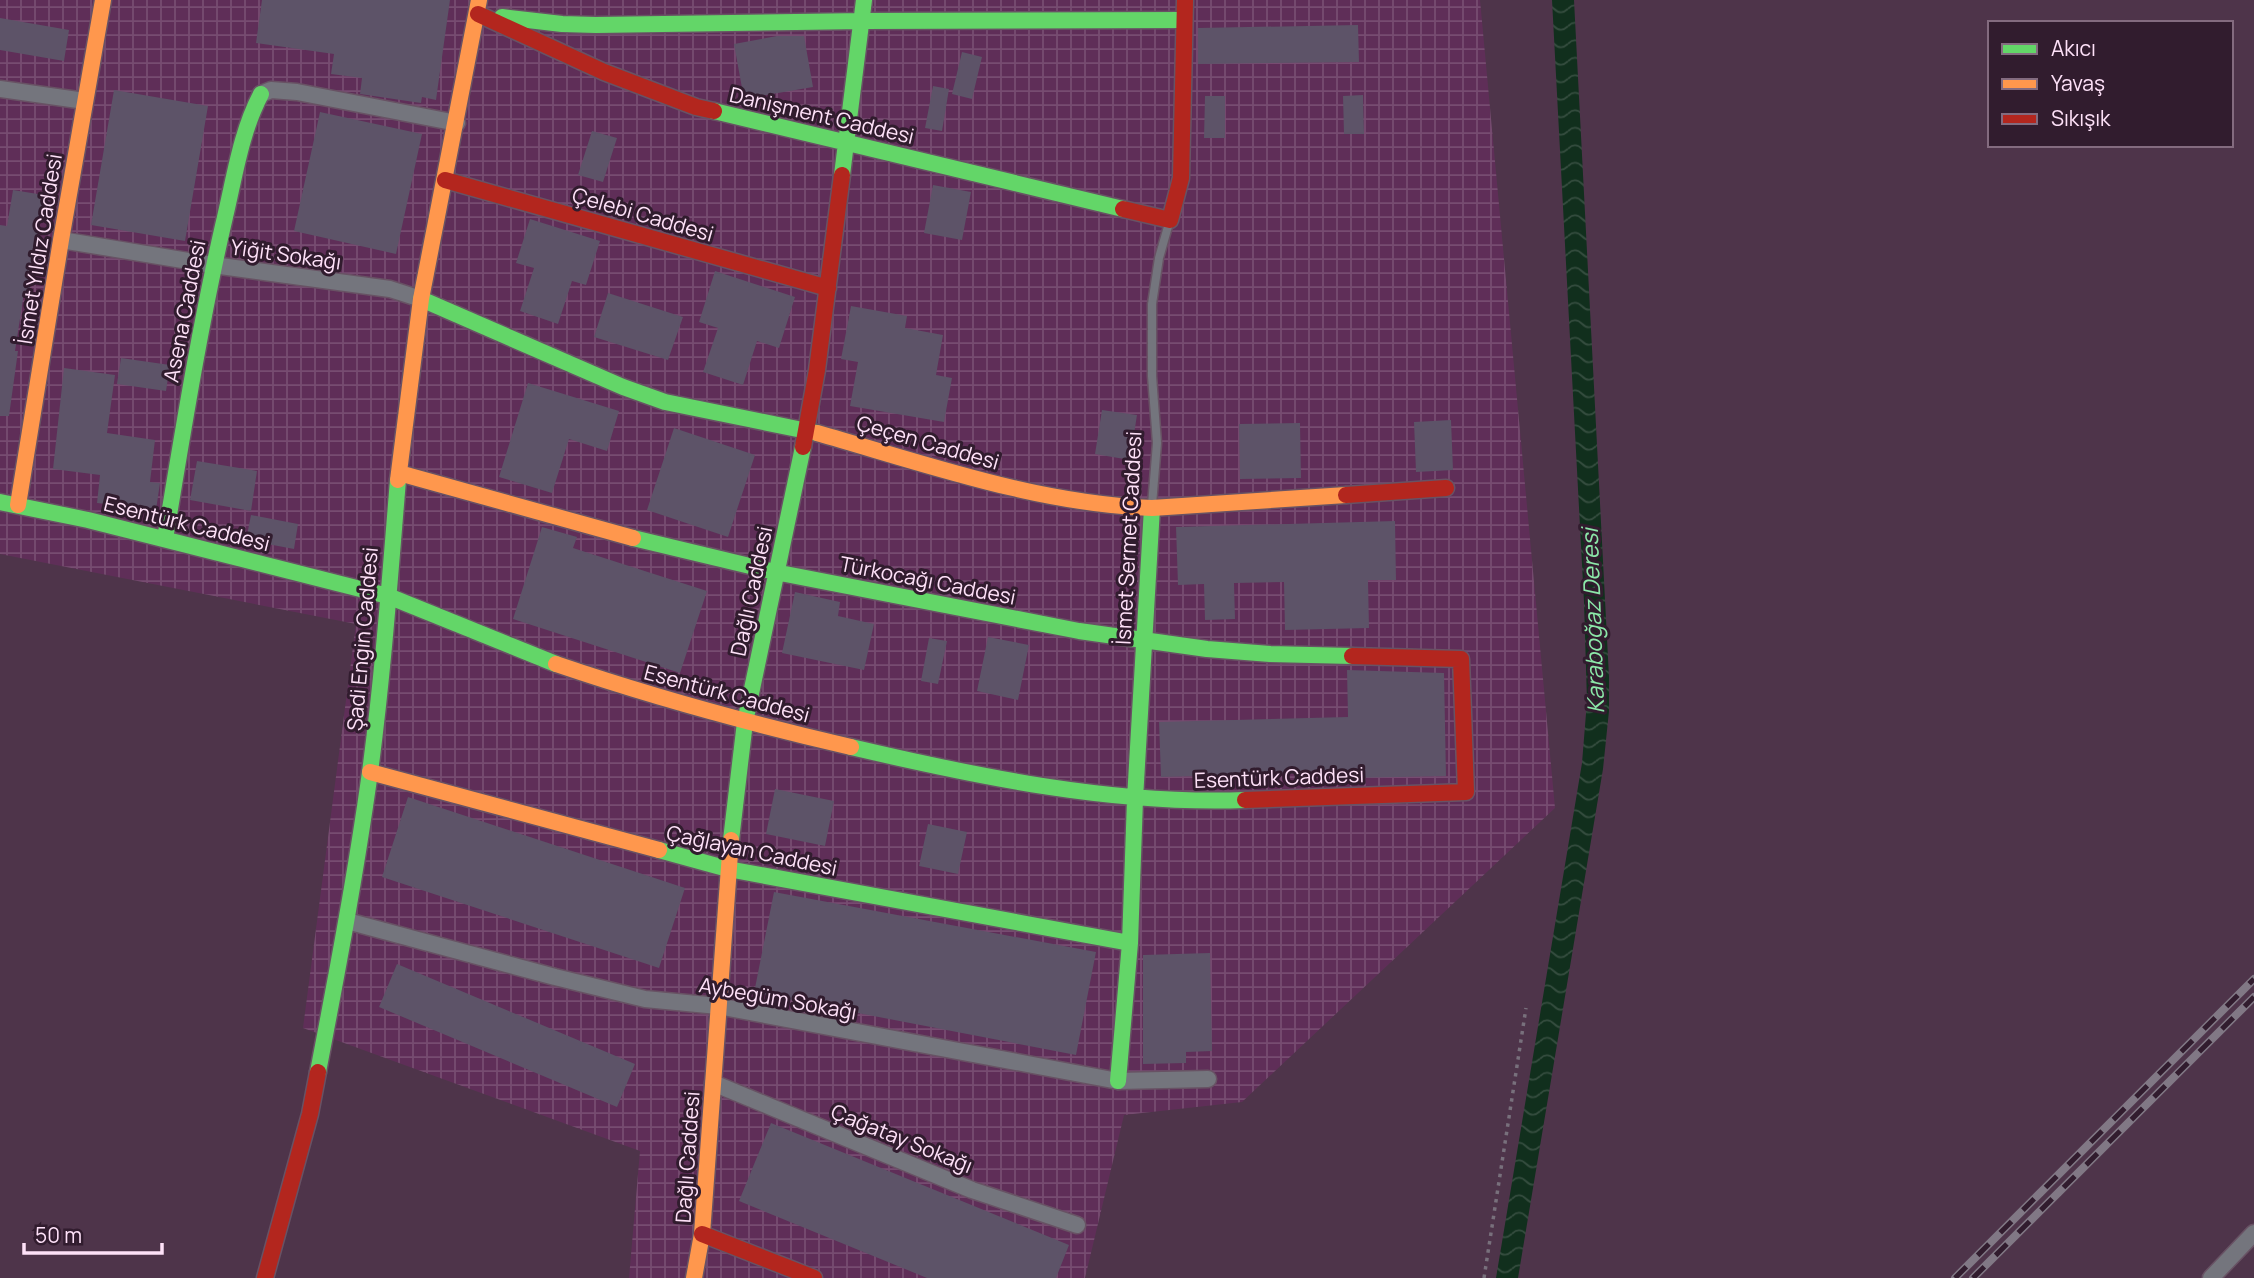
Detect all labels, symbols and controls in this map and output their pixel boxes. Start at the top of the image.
legend [1988,21,2233,147]
text: Akıcı [2051,34,2096,62]
text: Yavaş [2051,69,2105,97]
street label: Danişment Caddesi [727,80,917,150]
text: Sıkışık [2051,104,2111,132]
street label: İsmet Yıldız Caddesi [10,152,68,346]
street label: Çelebi Caddesi [569,180,717,248]
street label: Yiğit Sokağı [229,232,343,276]
street label: Asena Caddesi [156,237,212,385]
street label: Çeçen Caddesi [853,408,1003,476]
street label: İsmet Sermet Caddesi [1108,431,1148,645]
street label: Esentürk Caddesi [101,489,273,557]
street label: Dağlı Caddesi [724,524,778,658]
water label: Karaboğaz Deresi [1573,525,1611,714]
street label: Şadi Engin Caddesi [340,546,384,732]
street label: Türkocağı Caddesi [838,549,1018,611]
street label: Esentürk Caddesi [641,657,813,729]
street label: Esentürk Caddesi [1193,760,1365,794]
street label: Çağlayan Caddesi [664,818,840,882]
street label: Aybegüm Sokağı [697,970,859,1026]
street label: Dağlı Caddesi [668,1090,706,1224]
street label: Çağatay Sokağı [827,1097,977,1179]
scale bar [24,1212,163,1256]
text: 50 m [35,1221,82,1249]

